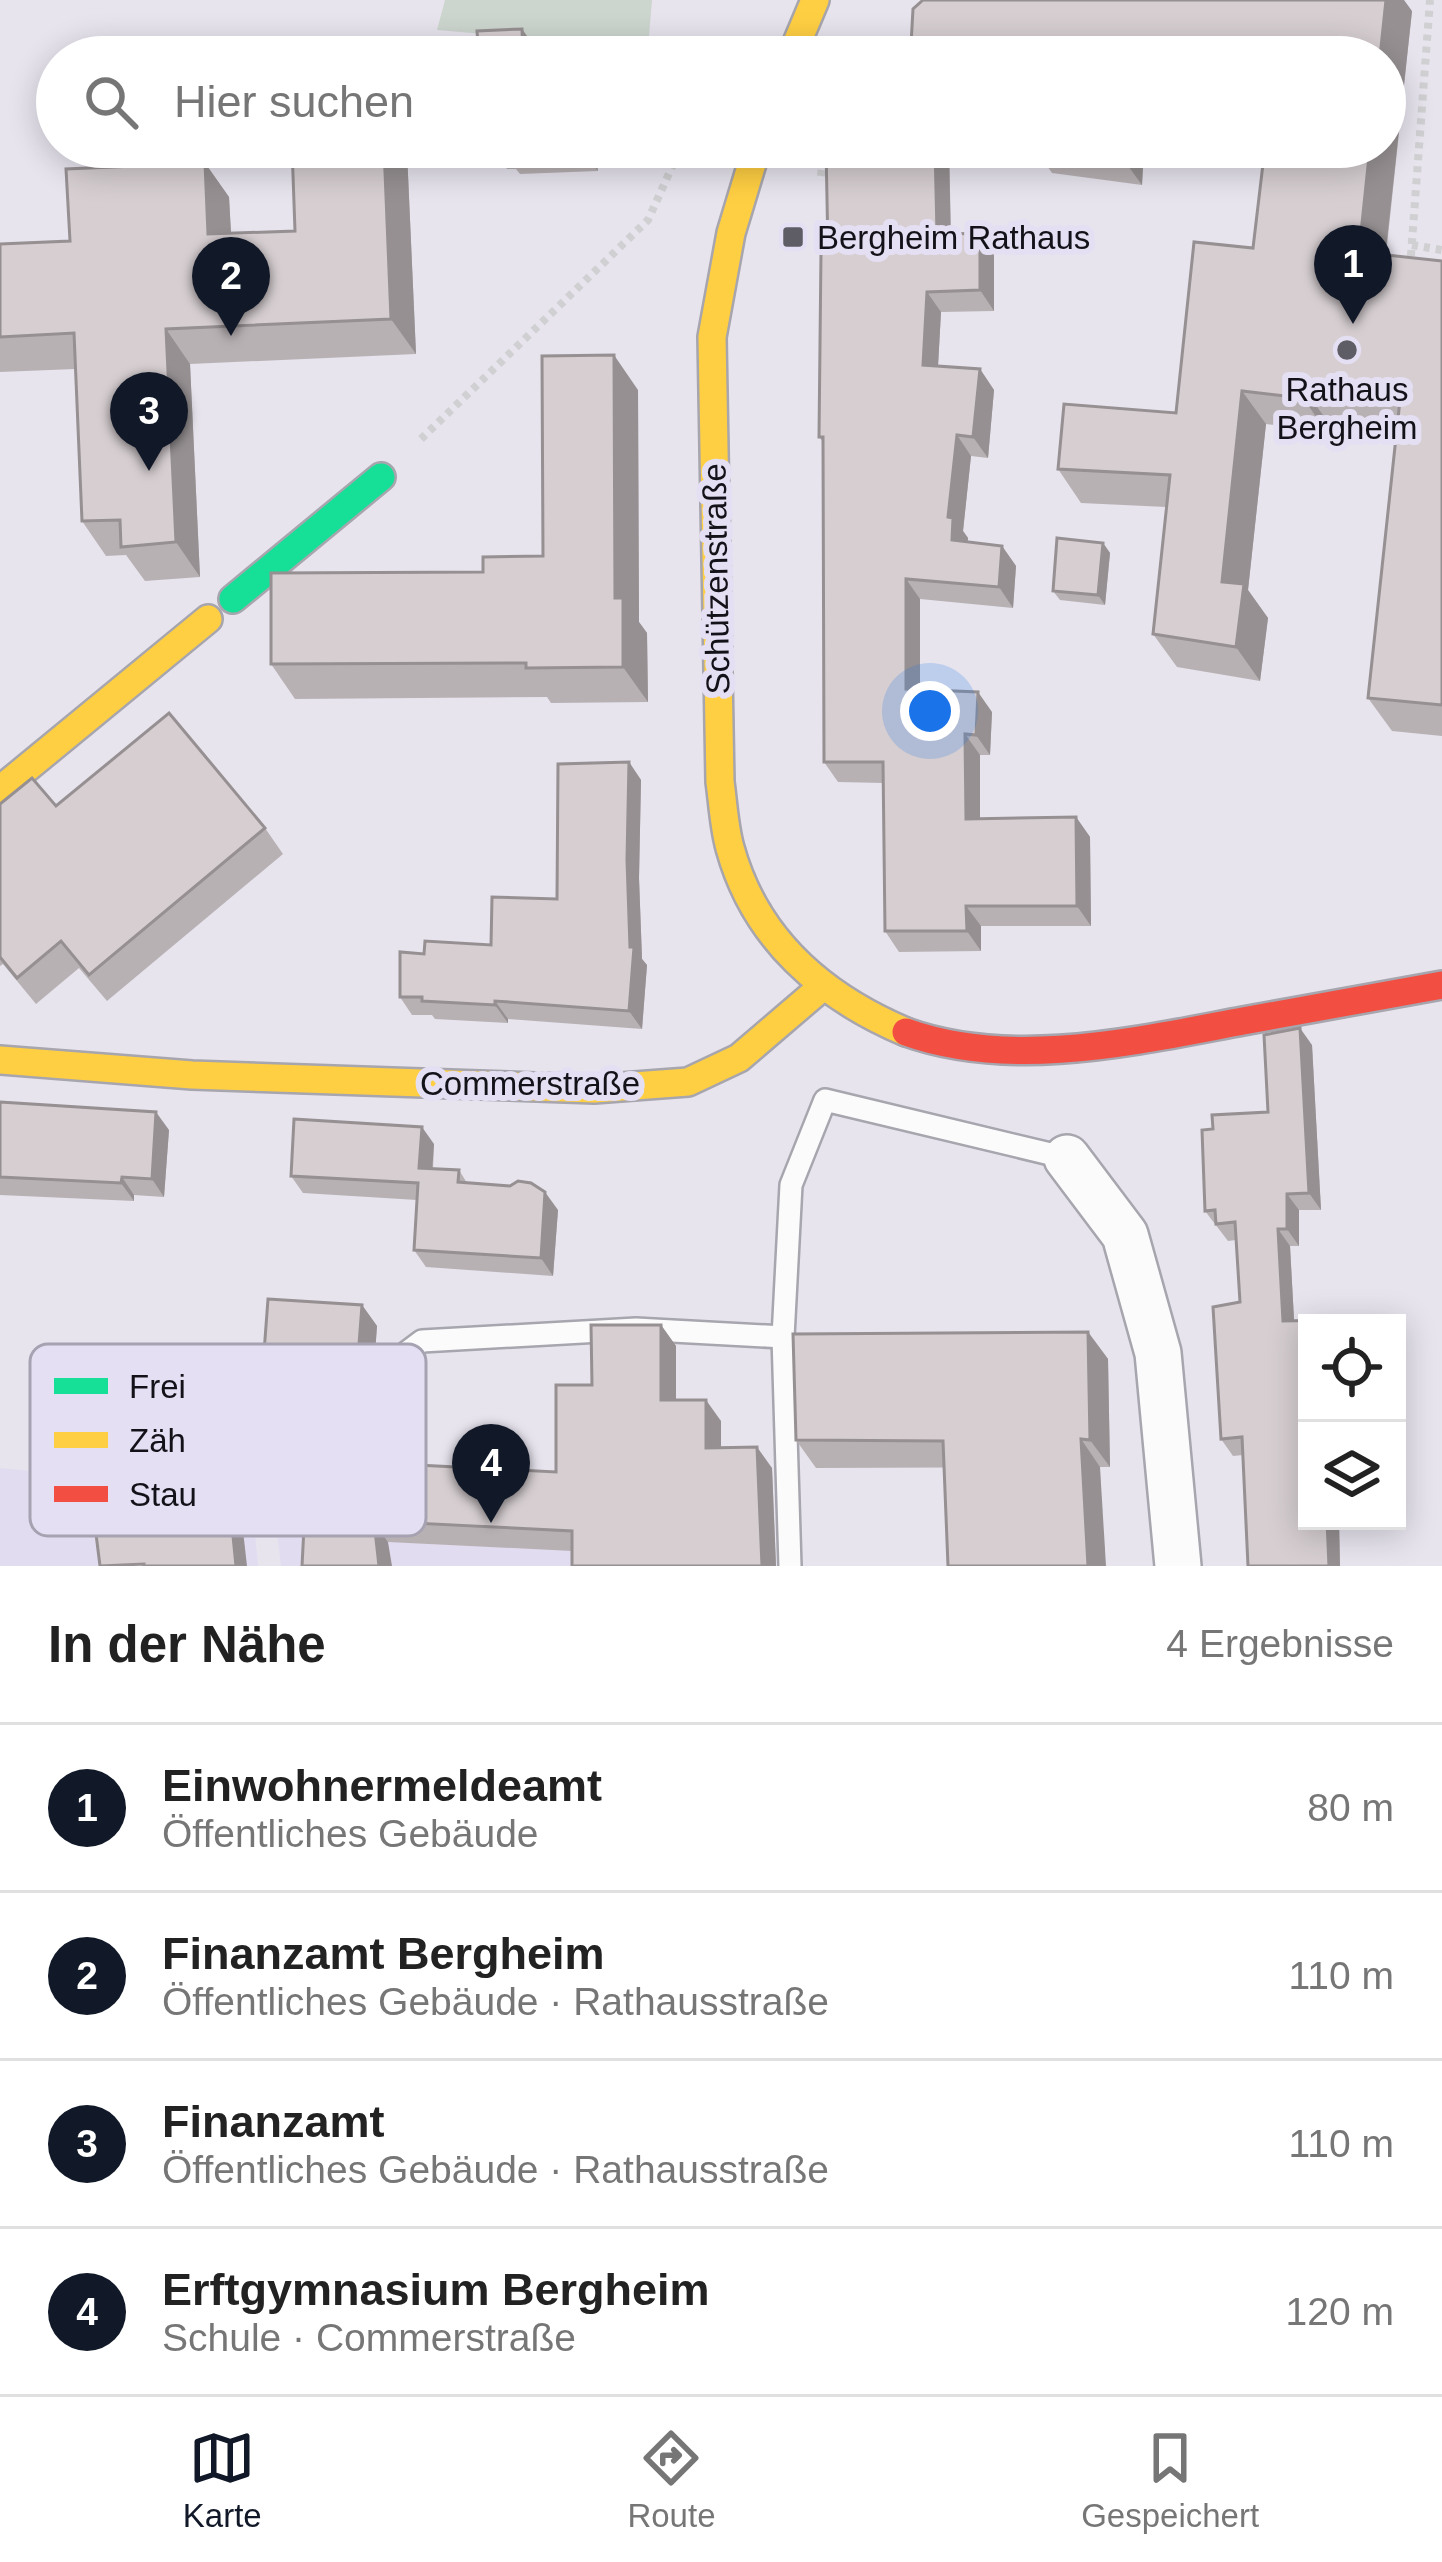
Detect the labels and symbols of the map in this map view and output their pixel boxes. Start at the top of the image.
place label: Bergheim Rathaus [817,219,1090,256]
marker: Bergheim Rathaus [780,224,806,250]
pin: 1 [1314,225,1392,324]
pin: 2 [192,237,270,336]
marker: Rathaus Bergheim [1334,337,1360,363]
place label: Rathaus Bergheim [1276,371,1418,446]
pin: 3 [110,372,188,471]
street label: Schützenstraße [695,463,737,695]
your location [900,681,960,741]
street label: Commerstraße [420,1065,640,1102]
legend [30,1344,426,1536]
text: Frei [129,1368,186,1405]
text: Zäh [129,1422,186,1459]
pin: 4 [452,1424,530,1523]
text: Stau [129,1476,197,1513]

